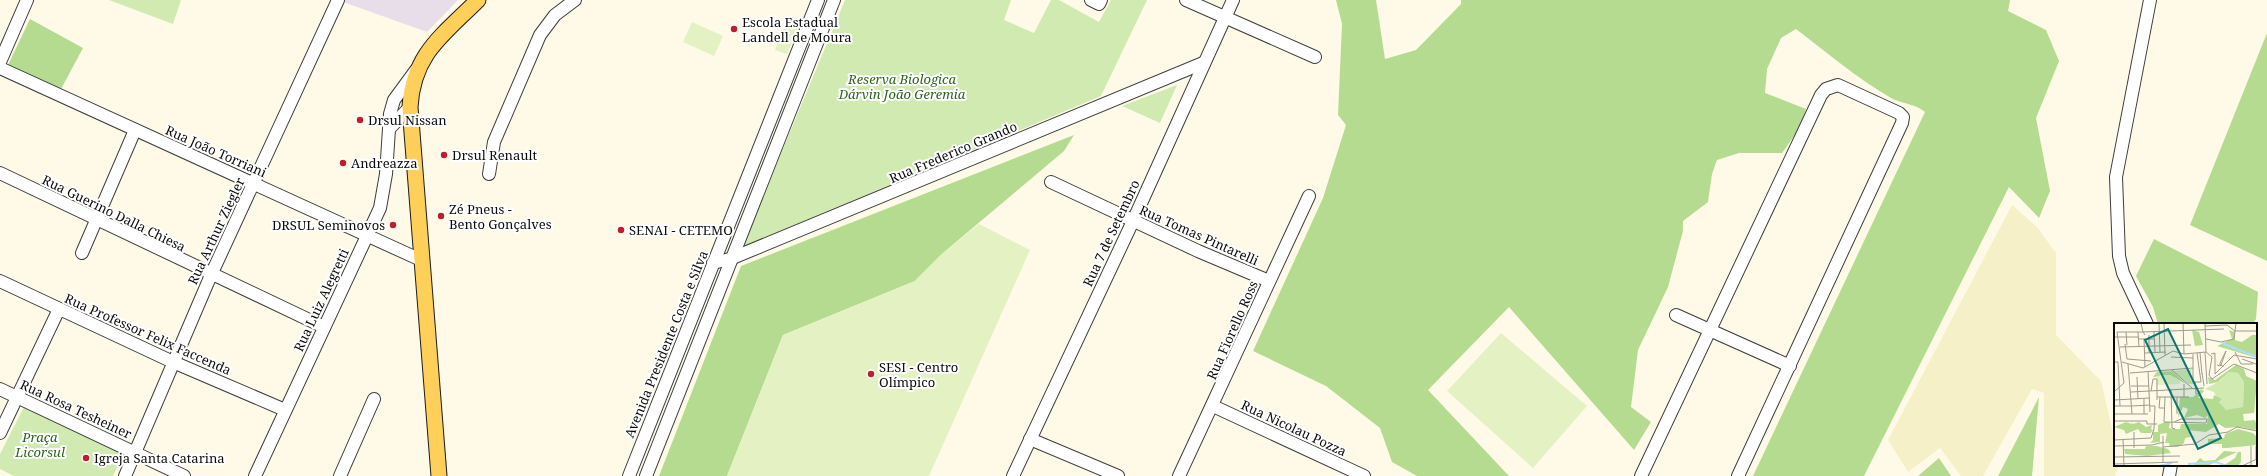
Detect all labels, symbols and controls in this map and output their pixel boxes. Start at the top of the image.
place label: Escola Estadual Landell de Moura [742,13,852,46]
marker: Escola Estadual Landell de Moura [729,24,739,34]
park label: Reserva Biologica Dárvin João Geremia [838,70,966,103]
place label: Drsul Nissan [368,111,447,129]
marker: Drsul Nissan [355,115,365,125]
street label: Rua Frederico Grando [886,117,1020,187]
street label: Rua João Torriani [163,121,269,181]
place label: Drsul Renault [452,146,538,164]
marker: Drsul Renault [439,150,449,160]
place label: Andreazza [351,154,418,172]
marker: Andreazza [338,158,348,168]
street label: Rua Guerino Dalla Chiesa [39,170,189,256]
street label: Rua Arthur Ziegler [183,175,249,287]
street label: Rua 7 de Setembro [1078,177,1144,289]
place label: Zé Pneus - Bento Gonçalves [449,200,552,233]
street label: Rua Tomas Pintarelli [1137,201,1261,269]
marker: Zé Pneus - Bento Gonçalves [436,211,446,221]
place label: DRSUL Seminovos [272,216,385,234]
marker: DRSUL Seminovos [388,220,398,230]
place label: SENAI - CETEMO [629,221,733,239]
marker: SENAI - CETEMO [616,225,626,235]
street label: Rua Luiz Alegretti [289,246,353,354]
street label: Avenida Presidente Costa e Silva [620,248,712,440]
street label: Rua Fiorello Ross [1202,278,1262,382]
street label: Rua Professor Felix Faccenda [62,289,234,379]
inset map [2114,323,2257,466]
place label: SESI - Centro Olímpico [879,358,958,391]
marker: SESI - Centro Olímpico [866,369,876,379]
street label: Rua Rosa Tesheiner [17,375,135,443]
street label: Rua Nicolau Pozza [1238,396,1350,460]
park label: Praça Licorsul [14,428,65,461]
place label: Igreja Santa Catarina [94,449,225,467]
marker: Igreja Santa Catarina [81,453,91,463]

